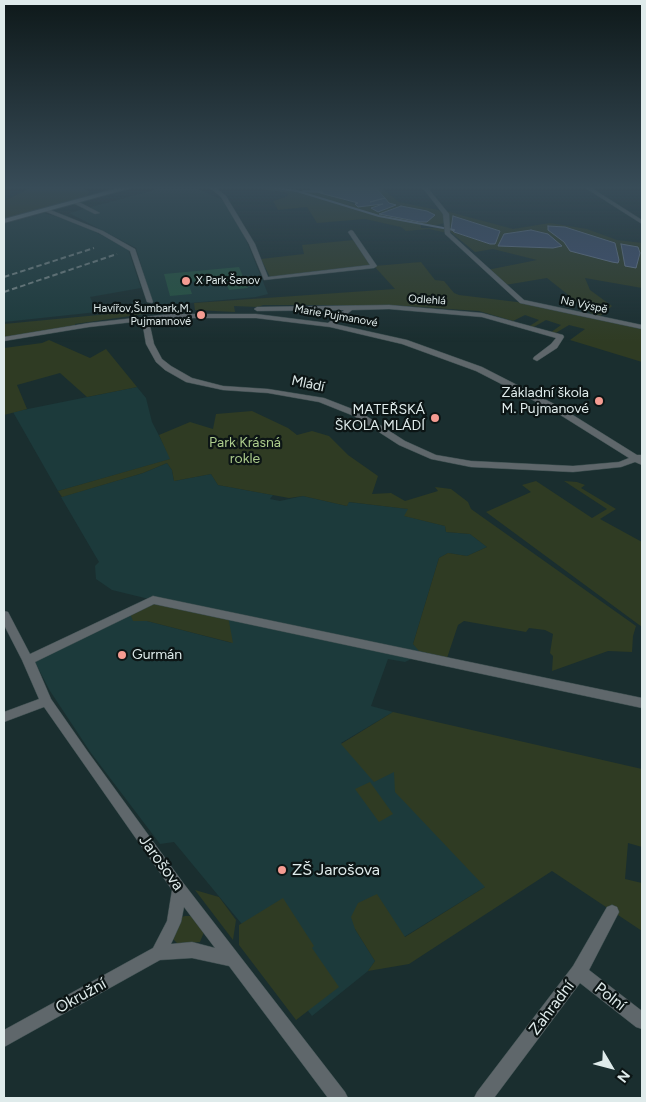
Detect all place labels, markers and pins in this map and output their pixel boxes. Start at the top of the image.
place label: X Park Šenov [196,274,260,288]
marker: X Park Šenov [180,275,192,287]
place label: Havířov,Šumbark,M. Pujmannové [93,302,191,328]
marker: Havířov,Šumbark,M. Pujmannové [195,309,207,321]
place label: Základní škola M. Pujmanové [502,385,589,418]
marker: Základní škola M. Pujmanové [593,395,605,407]
place label: MATEŘSKÁ ŠKOLA MLÁDÍ [335,402,425,434]
marker: MATEŘSKÁ ŠKOLA MLÁDÍ [429,412,441,424]
place label: Gurmán [132,647,182,663]
marker: Gurmán [116,649,128,661]
place label: ZŠ Jarošova [292,860,380,880]
marker: ZŠ Jarošova [276,864,288,876]

